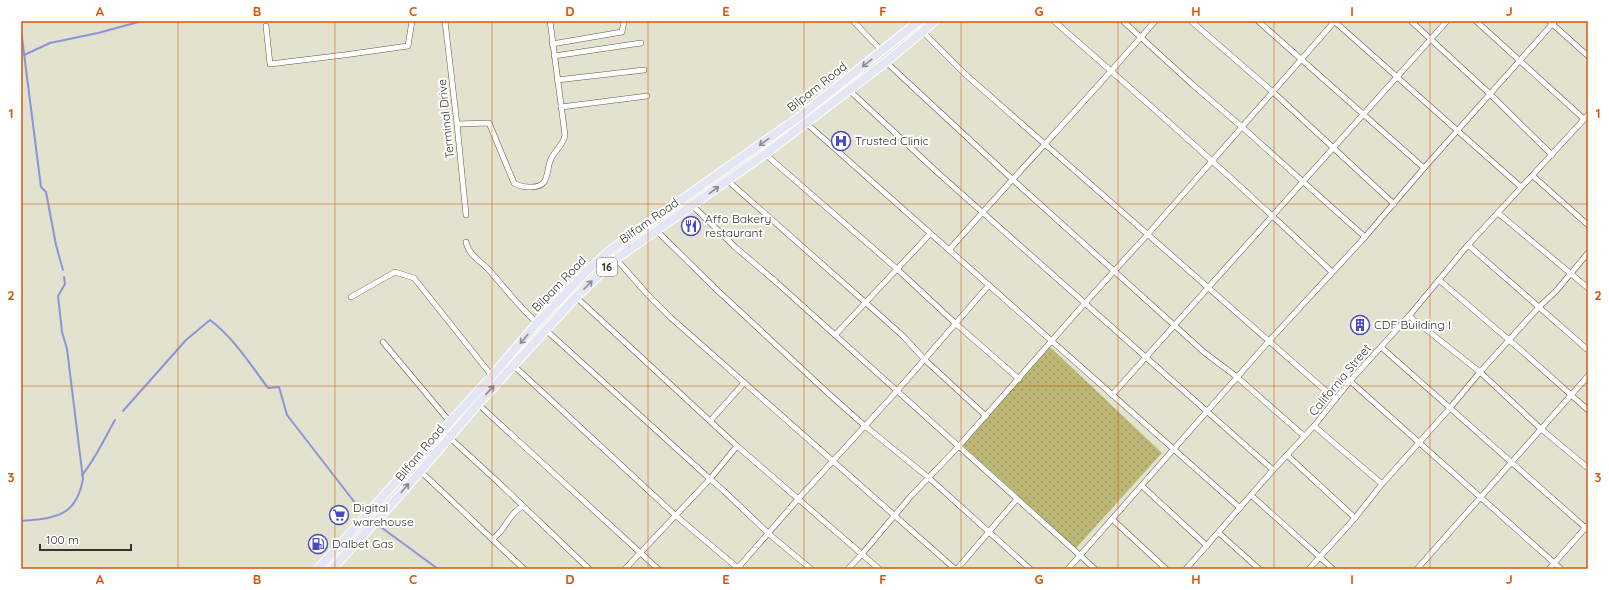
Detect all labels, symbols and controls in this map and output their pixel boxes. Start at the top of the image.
text: A [96,3,105,19]
text: B [253,3,261,19]
text: C [409,3,417,19]
text: D [565,3,575,19]
text: E [722,3,730,19]
text: F [879,3,887,19]
text: G [1034,3,1044,19]
text: H [1191,3,1201,19]
text: I [1350,3,1354,19]
text: J [1505,3,1513,19]
street label: Bilpam Road [784,59,850,115]
one-way arrow [861,59,872,68]
street label: Terminal Drive [434,78,457,160]
text: 1 [8,105,14,121]
text: 1 [1595,105,1601,121]
hospital icon: Trusted Clinic [830,130,852,152]
place label: Trusted Clinic [855,133,929,148]
one-way arrow [758,138,769,146]
one-way arrow [708,185,719,194]
street label: Bilfam Road [616,195,681,246]
place label: Affo Bakery restaurant [705,211,771,240]
restaurant icon: Affo Bakery restaurant [680,215,702,237]
street label: Bilpam Road [528,253,589,315]
road number: 16 [597,258,617,276]
one-way arrow [583,280,593,290]
text: 2 [7,287,15,303]
text: 2 [1594,287,1602,303]
building icon: CDF Building I [1349,314,1371,336]
place label: CDF Building I [1374,317,1451,332]
one-way arrow [519,334,528,345]
street label: California Street [1305,341,1374,419]
one-way arrow [486,385,495,395]
street label: Bilfam Road [392,422,447,484]
text: 3 [8,469,15,485]
text: 3 [1595,469,1602,485]
one-way arrow [401,483,410,494]
place label: Digital warehouse [353,500,414,529]
supermarket icon: Digital warehouse [328,504,350,526]
scale bar [40,526,131,552]
text: 100 m [46,532,79,547]
fuel station icon: Dalbet Gas [307,533,329,555]
place label: Dalbet Gas [332,536,394,551]
text: A [96,571,105,587]
text: B [253,571,261,587]
text: C [409,571,417,587]
text: D [565,571,575,587]
text: E [722,571,730,587]
text: F [879,571,887,587]
text: G [1034,571,1044,587]
text: H [1191,571,1201,587]
text: I [1350,571,1354,587]
text: J [1505,571,1513,587]

